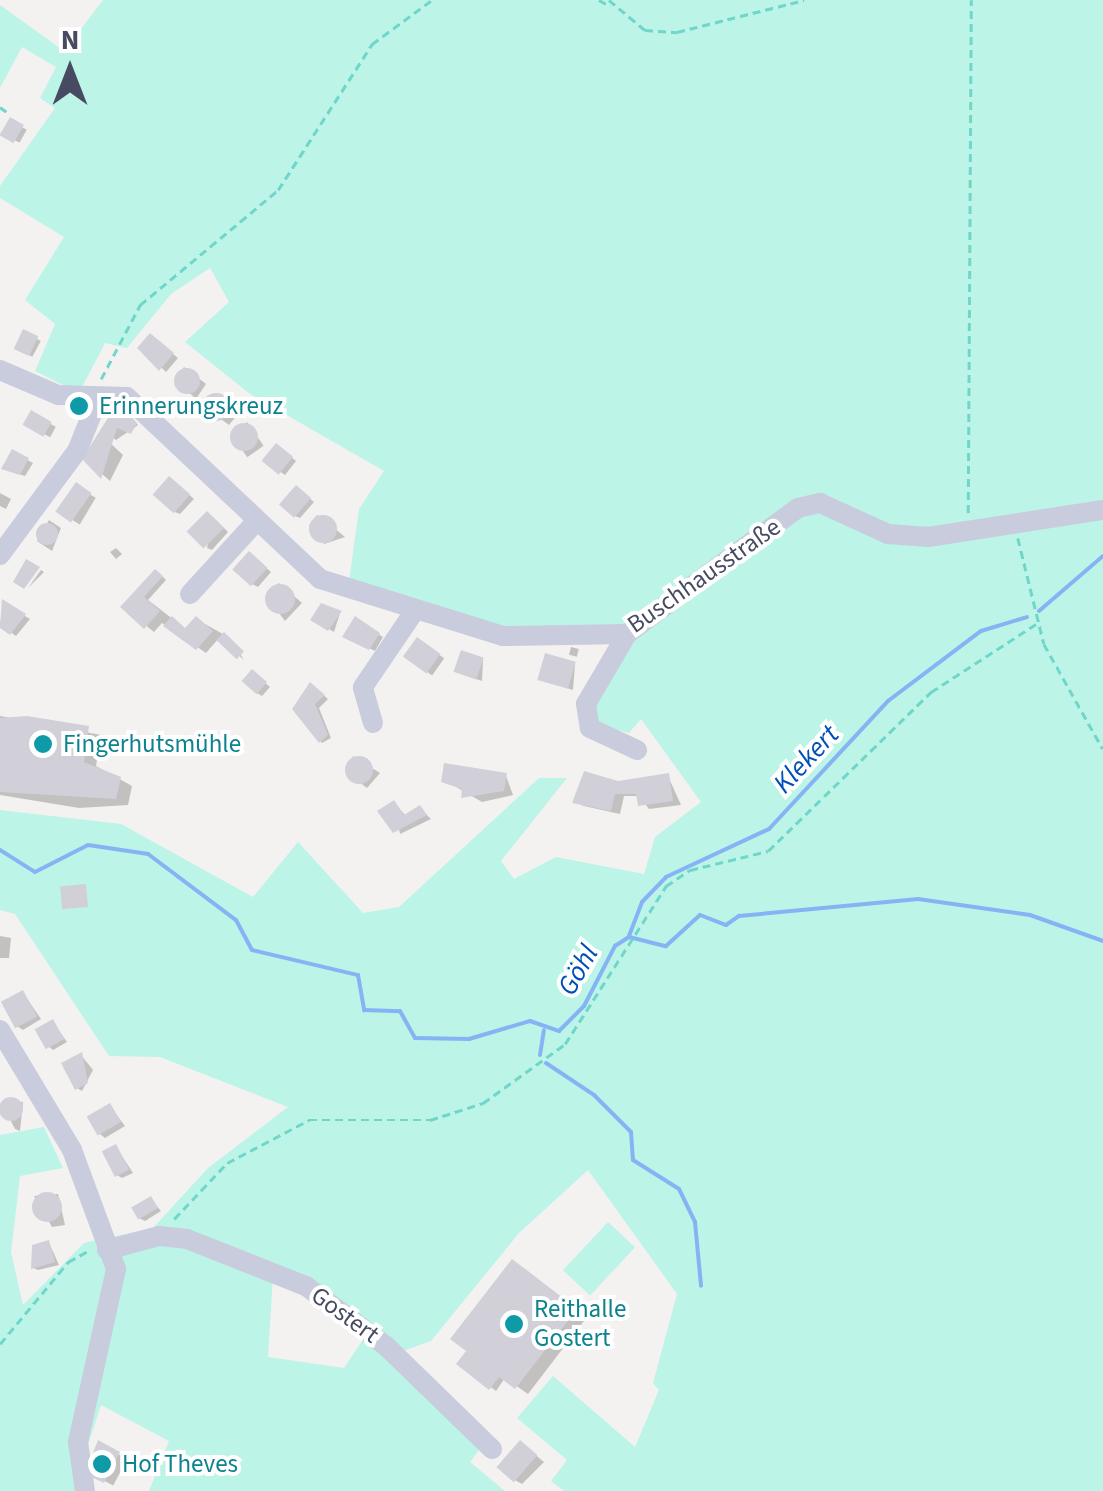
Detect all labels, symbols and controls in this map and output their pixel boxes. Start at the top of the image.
north arrow [20,20,120,120]
text: N [61,20,79,60]
place label: Erinnerungskreuz [99,391,283,421]
marker: Erinnerungskreuz [68,395,90,417]
street label: Buschhausstraße [622,512,786,640]
water label: Klekert [766,718,846,800]
place label: Fingerhutsmühle [63,729,241,759]
marker: Fingerhutsmühle [32,733,54,755]
water label: Göhl [550,939,606,1001]
street label: Gostert [305,1280,385,1350]
place label: Reithalle Gostert [534,1295,626,1354]
marker: Reithalle Gostert [503,1313,525,1335]
place label: Hof Theves [122,1449,238,1479]
marker: Hof Theves [91,1453,113,1475]

